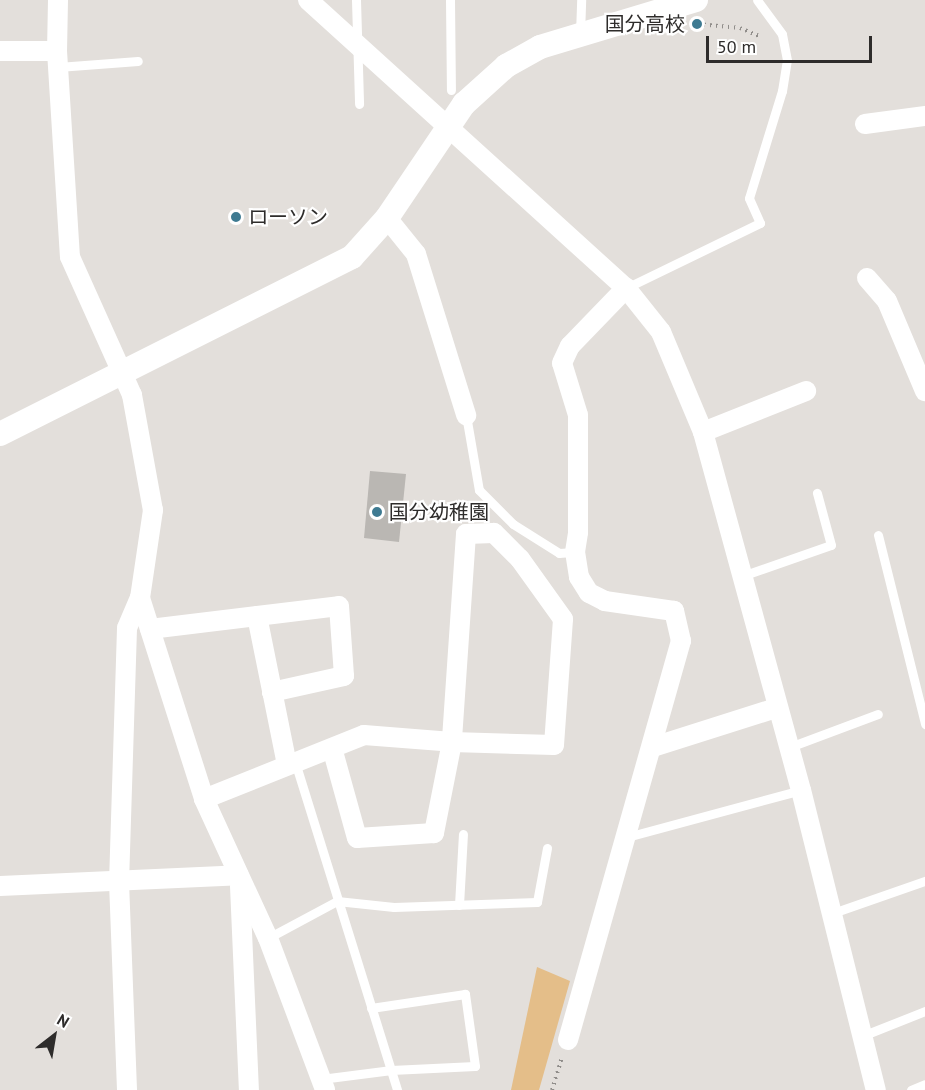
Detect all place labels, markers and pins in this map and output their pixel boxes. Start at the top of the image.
place label: 国分高校 [605,12,685,36]
marker: 国分高校 [690,17,704,31]
place label: ローソン [248,205,328,229]
marker: ローソン [229,210,243,224]
place label: 国分幼稚園 [389,500,489,524]
marker: 国分幼稚園 [370,505,384,519]

